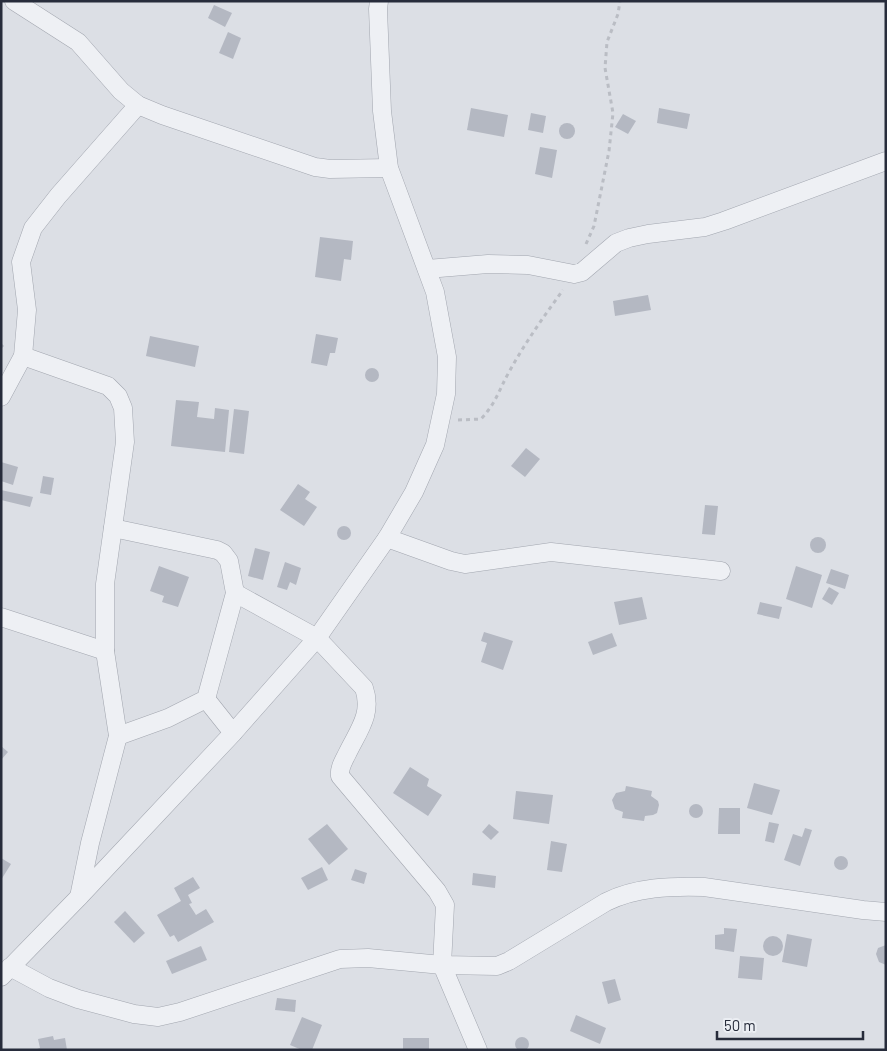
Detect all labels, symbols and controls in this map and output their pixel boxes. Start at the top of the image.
scale bar [717,1008,863,1040]
text: 50 m [724,1016,756,1034]

